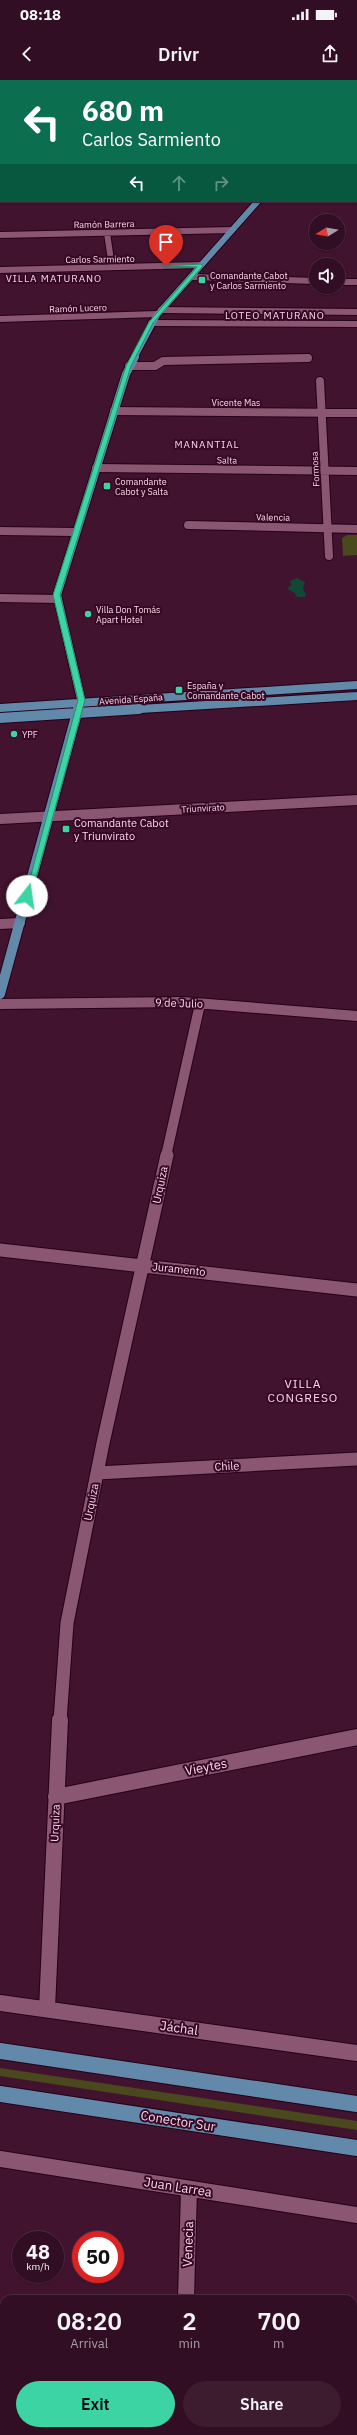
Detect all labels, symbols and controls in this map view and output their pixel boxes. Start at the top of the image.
text: 08:18 [20,5,61,24]
icon: back [16,43,38,65]
text: Drivr [158,43,199,66]
icon: share [319,43,341,65]
text: 680 m [82,92,164,129]
icon: left [16,96,68,148]
text: Carlos Sarmiento [82,128,221,151]
icon: left [126,172,148,194]
icon: ahead [168,172,190,194]
icon: right [210,172,232,194]
north arrow [309,214,345,250]
map controls [309,214,345,294]
street label: Ramón Barrera [73,218,135,230]
pin [149,225,183,266]
icon: arrive [155,231,177,253]
street label: Carlos Sarmiento [65,253,135,265]
button: sound [309,258,345,294]
place label: Comandante Cabot y Carlos Sarmiento [210,270,288,291]
district label: VILLA MATURANO [6,272,102,285]
marker: Comandante Cabot y Carlos Sarmiento [197,275,207,285]
street label: Ramón Lucero [49,301,107,315]
district label: LOTEO MATURANO [225,309,325,322]
street label: Vicente Mas [212,397,260,408]
district label: MANANTIAL [174,438,240,451]
street label: Formosa [309,451,321,487]
street label: Salta [217,454,237,466]
place label: Comandante Cabot y Salta [115,476,168,497]
marker: Comandante Cabot y Salta [102,481,112,491]
street label: Valencia [256,511,290,523]
place label: Villa Don Tomás Apart Hotel [96,604,160,625]
marker: Villa Don Tomás Apart Hotel [83,609,93,619]
place label: España y Comandante Cabot [187,680,265,701]
marker: España y Comandante Cabot [174,685,184,695]
street label: Avenida España [99,691,163,707]
marker: YPF [9,729,19,739]
place label: YPF [22,729,38,740]
street label: Triunvirato [181,801,225,815]
place label: Comandante Cabot y Triunvirato [74,816,169,843]
marker: Comandante Cabot y Triunvirato [61,824,71,834]
position arrow [6,875,48,917]
street label: 9 de Julio [155,995,203,1011]
street label: Urquiza [149,1165,171,1205]
street label: Juramento [152,1259,206,1279]
district label: VILLA CONGRESO [268,1376,338,1405]
street label: Chile [214,1458,240,1474]
street label: Urquiza [81,1482,101,1522]
street label: Vieytes [183,1755,229,1779]
street label: Urquiza [47,1804,63,1842]
street label: Jáchal [159,2017,199,2039]
street label: Conector Sur [139,2107,217,2135]
street label: Juan Larrea [143,2173,213,2201]
street label: Venecia [179,2221,197,2267]
speed limit sign: 50 [72,2231,124,2283]
text: 48 [26,2238,50,2265]
text: km/h [26,2260,50,2273]
text: 08:20 [57,2305,122,2337]
text: 2 [182,2305,197,2337]
text: 700 [257,2305,300,2337]
text: Arrival [70,2335,108,2352]
text: min [179,2335,201,2352]
text: m [273,2335,284,2352]
button: Exit [16,2381,175,2427]
button: Share [183,2381,341,2427]

